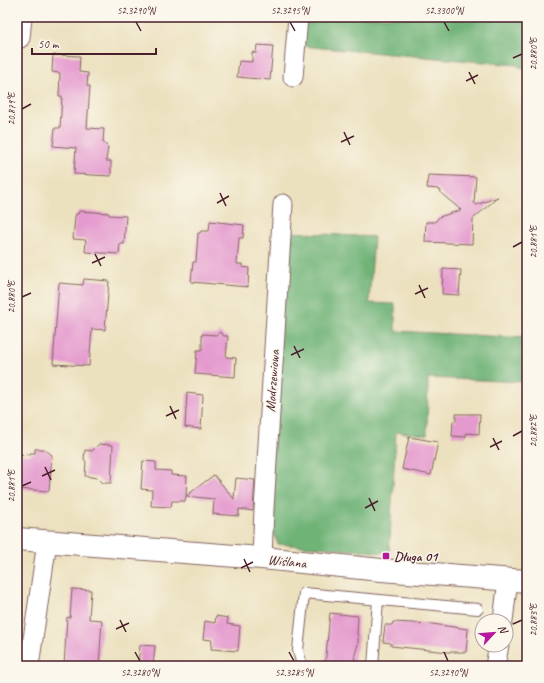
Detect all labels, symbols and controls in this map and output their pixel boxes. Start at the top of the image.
text: 52.3290°N [117,4,157,17]
text: 52.3295°N [271,4,311,17]
text: 52.3300°N [425,4,465,17]
scale bar [32,30,156,56]
text: 50 m [38,36,60,52]
text: 20.880°E [527,36,540,70]
text: 20.879°E [5,91,18,125]
text: 20.881°E [527,224,540,258]
text: 20.880°E [5,279,18,313]
street label: Modrzewiowa [262,348,283,413]
text: 20.882°E [527,413,540,447]
text: 20.881°E [5,468,18,502]
place label: Długa 01 [394,548,439,565]
street label: Wiślana [267,551,308,572]
marker: Długa 01 [381,551,391,561]
text: 20.883°E [527,602,540,636]
north arrow [474,613,514,653]
text: N [495,622,512,637]
text: 52.3280°N [121,666,161,679]
text: 52.3285°N [275,666,315,679]
text: 52.3290°N [429,666,469,679]

